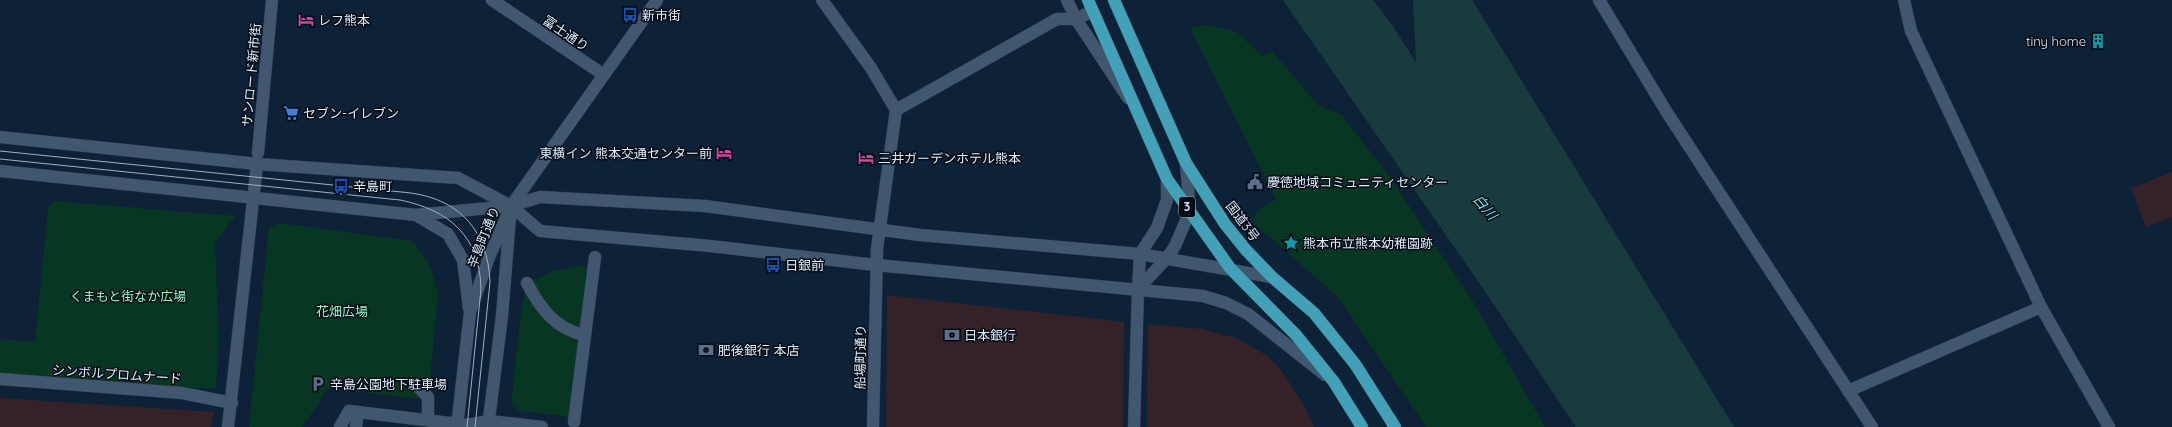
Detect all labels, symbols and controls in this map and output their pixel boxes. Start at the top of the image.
bus stop icon: 新市街 [621,6,639,24]
place label: 新市街 [642,7,681,23]
hotel icon: レフ熊本 [297,11,315,29]
place label: レフ熊本 [318,12,370,28]
street label: 富士通り [540,12,592,54]
street label: サンロード新市街 [238,22,264,128]
building icon: tiny home [2089,32,2107,50]
place label: tiny home [2026,33,2086,49]
supermarket icon: セブン-イレブン [282,104,300,122]
place label: セブン-イレブン [303,105,399,121]
hotel icon: 東横イン 熊本交通センター前 [715,144,733,162]
place label: 東横イン 熊本交通センター前 [539,145,712,161]
hotel icon: 三井ガーデンホテル熊本 [857,149,875,167]
place label: 三井ガーデンホテル熊本 [878,150,1021,166]
public building icon: 慶徳地域コミュニティセンター [1246,173,1264,191]
place label: 慶徳地域コミュニティセンター [1267,174,1448,190]
bus stop icon: 辛島町 [332,177,350,195]
place label: 辛島町 [353,178,392,194]
water label: 白川 [1469,190,1502,225]
road number: 3 [1179,197,1195,217]
street label: 国道3号 [1223,198,1263,244]
street label: 辛島町通り [463,204,503,270]
place icon: 熊本市立熊本幼稚園跡 [1282,234,1300,252]
place label: 熊本市立熊本幼稚園跡 [1303,235,1433,251]
bus stop icon: 日銀前 [764,256,782,274]
place label: 日銀前 [785,257,824,273]
park label: くまもと街なか広場 [70,288,186,304]
park label: 花畑広場 [316,303,368,319]
street label: 船場町通り [851,324,869,390]
bank icon: 日本銀行 [943,326,961,344]
place label: 日本銀行 [964,327,1016,343]
bank icon: 肥後銀行 本店 [697,341,715,359]
place label: 肥後銀行 本店 [718,342,800,358]
street label: シンボルプロムナード [52,361,182,387]
parking icon: 辛島公園地下駐車場 [309,375,327,393]
place label: 辛島公園地下駐車場 [330,376,447,392]

